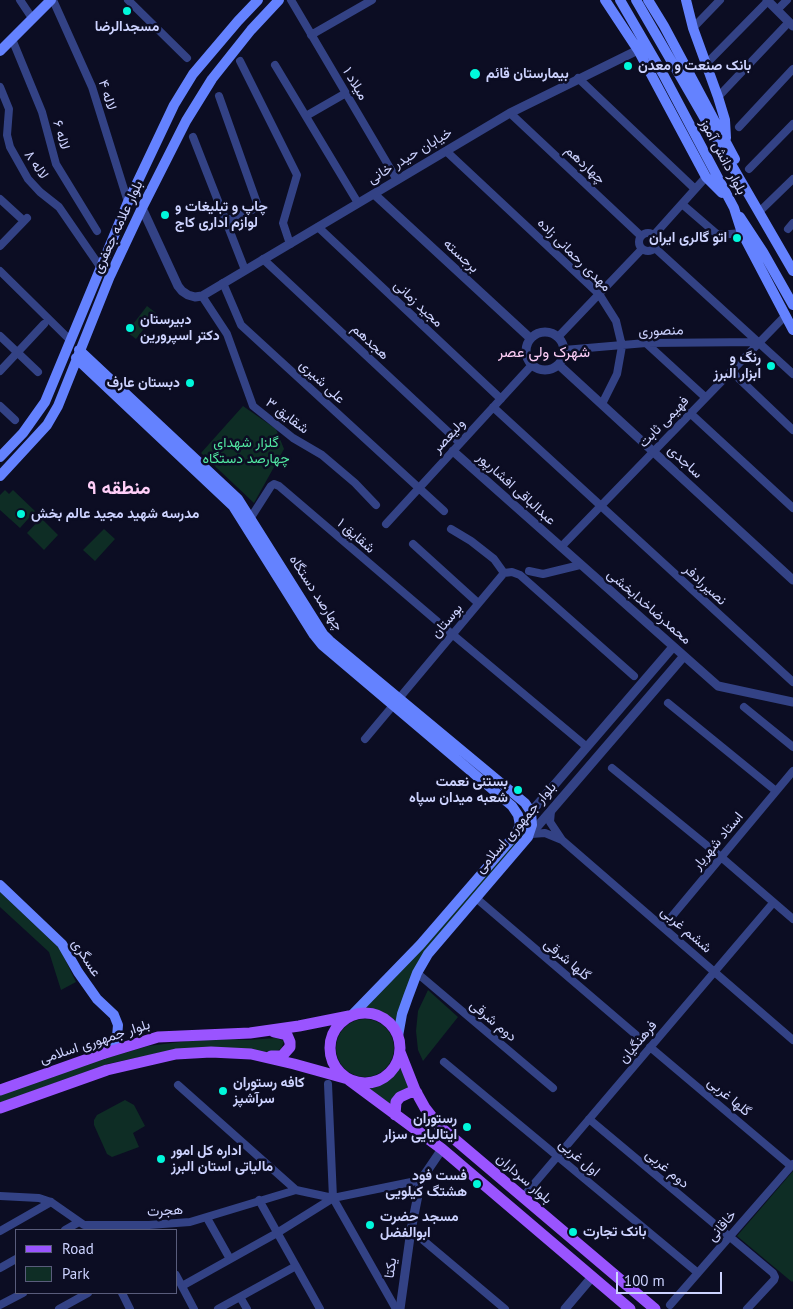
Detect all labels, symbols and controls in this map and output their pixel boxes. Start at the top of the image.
marker: مسجدالرضا [121,5,133,17]
place label: مسجدالرضا [95,19,159,35]
place label: بانک صنعت و معدن [638,58,751,74]
marker: بانک صنعت و معدن [622,60,634,72]
street label: میلاد ۱ [339,64,371,104]
place label: بیمارستان قائم [486,66,569,82]
marker: بیمارستان قائم [468,67,482,81]
street label: لاله ۴ [94,78,120,112]
street label: بلوار دانش آموز [696,116,750,198]
street label: لاله ۶ [49,118,73,152]
street label: خیابان حیدر خانی [365,124,455,188]
street label: چهاردهم [561,142,609,188]
street label: لاله ۸ [20,147,52,183]
street label: بلوار علامه جعفری [89,178,147,276]
place label: چاپ و تبلیغات و لوازم اداری کاج [175,199,268,232]
marker: چاپ و تبلیغات و لوازم اداری کاج [159,209,171,221]
street label: مهدی رحمانی زاده [534,215,614,295]
place label: اتو گالری ایران [649,230,727,246]
marker: اتو گالری ایران [731,232,743,244]
street label: برجسته [440,235,482,277]
street label: مجید زمانی [390,277,446,331]
place label: دبیرستان دکتر اسپرورین [140,312,220,344]
street label: هجدهم [348,320,392,364]
marker: دبیرستان دکتر اسپرورین [124,322,136,334]
street label: منصوری [638,322,684,340]
district label: شهرک ولی عصر [498,344,590,362]
place label: رنگ و ابزار البرز [713,350,761,382]
street label: علی شیری [296,357,348,407]
marker: رنگ و ابزار البرز [765,360,777,372]
place label: دبستان عارف [107,375,180,391]
marker: دبستان عارف [184,377,196,389]
street label: فهیمی ثابت [635,393,693,451]
street label: شقایق ۳ [262,394,312,438]
street label: ولیعصر [429,415,469,457]
park label: گلزار شهدای چهارصد دستگاه [202,435,290,468]
street label: ساجدی [664,442,706,482]
street label: عبدالباقی افشارپور [473,449,559,529]
district label: منطقه ۹ [87,478,151,500]
place label: مدرسه شهید مجید عالم بخش [31,506,199,522]
marker: مدرسه شهید مجید عالم بخش [15,508,27,520]
street label: شقایق ۱ [334,515,378,557]
street label: چهارصد دستگاه [285,552,347,634]
street label: نصیررادفر [680,561,730,609]
street label: محمدرضاخدابخشی [603,566,695,648]
street label: بوستان [428,600,466,642]
place label: بستنی نعمت شعبه میدان سپاه [409,774,508,806]
street label: بلوار جمهوری اسلامی [472,779,560,877]
marker: بستنی نعمت شعبه میدان سپاه [512,784,524,796]
street label: استاد شهریار [689,809,747,873]
street label: ششم غربی [657,903,715,957]
street label: عسگری [68,936,104,980]
street label: گلها شرقی [540,936,594,984]
street label: دوم شرقی [466,997,520,1045]
street label: بلوار جمهوری اسلامی [38,1016,152,1068]
street label: فرهنگیان [615,1017,661,1067]
street label: گلها غربی [704,1074,754,1120]
place label: کافه رستوران سرآشپز [233,1075,305,1108]
marker: کافه رستوران سرآشپز [217,1085,229,1097]
place label: رستوران ایتالیایی سزار [383,1111,457,1144]
marker: رستوران ایتالیایی سزار [461,1121,473,1133]
street label: اول غربی [555,1136,603,1180]
place label: اداره کل امور مالیاتی استان البرز [171,1143,273,1176]
street label: دوم غربی [642,1146,692,1192]
street label: بلوار سرداران [493,1150,555,1208]
marker: اداره کل امور مالیاتی استان البرز [155,1153,167,1165]
place label: فست فود هشتگ کیلویی [385,1168,467,1200]
marker: فست فود هشتگ کیلویی [471,1178,483,1190]
street label: هجرت [147,1202,183,1220]
street label: خاقانی [704,1207,740,1245]
place label: مسجد حضرت ابوالفضل [380,1209,459,1242]
marker: مسجد حضرت ابوالفضل [364,1219,376,1231]
place label: بانک تجارت [583,1224,646,1240]
marker: بانک تجارت [567,1226,579,1238]
legend [15,1229,178,1294]
text: Road [62,1239,94,1258]
street label: یکتا [381,1257,401,1279]
scale bar [618,1262,724,1294]
text: Park [62,1264,90,1283]
text: 100 m [624,1271,665,1290]

